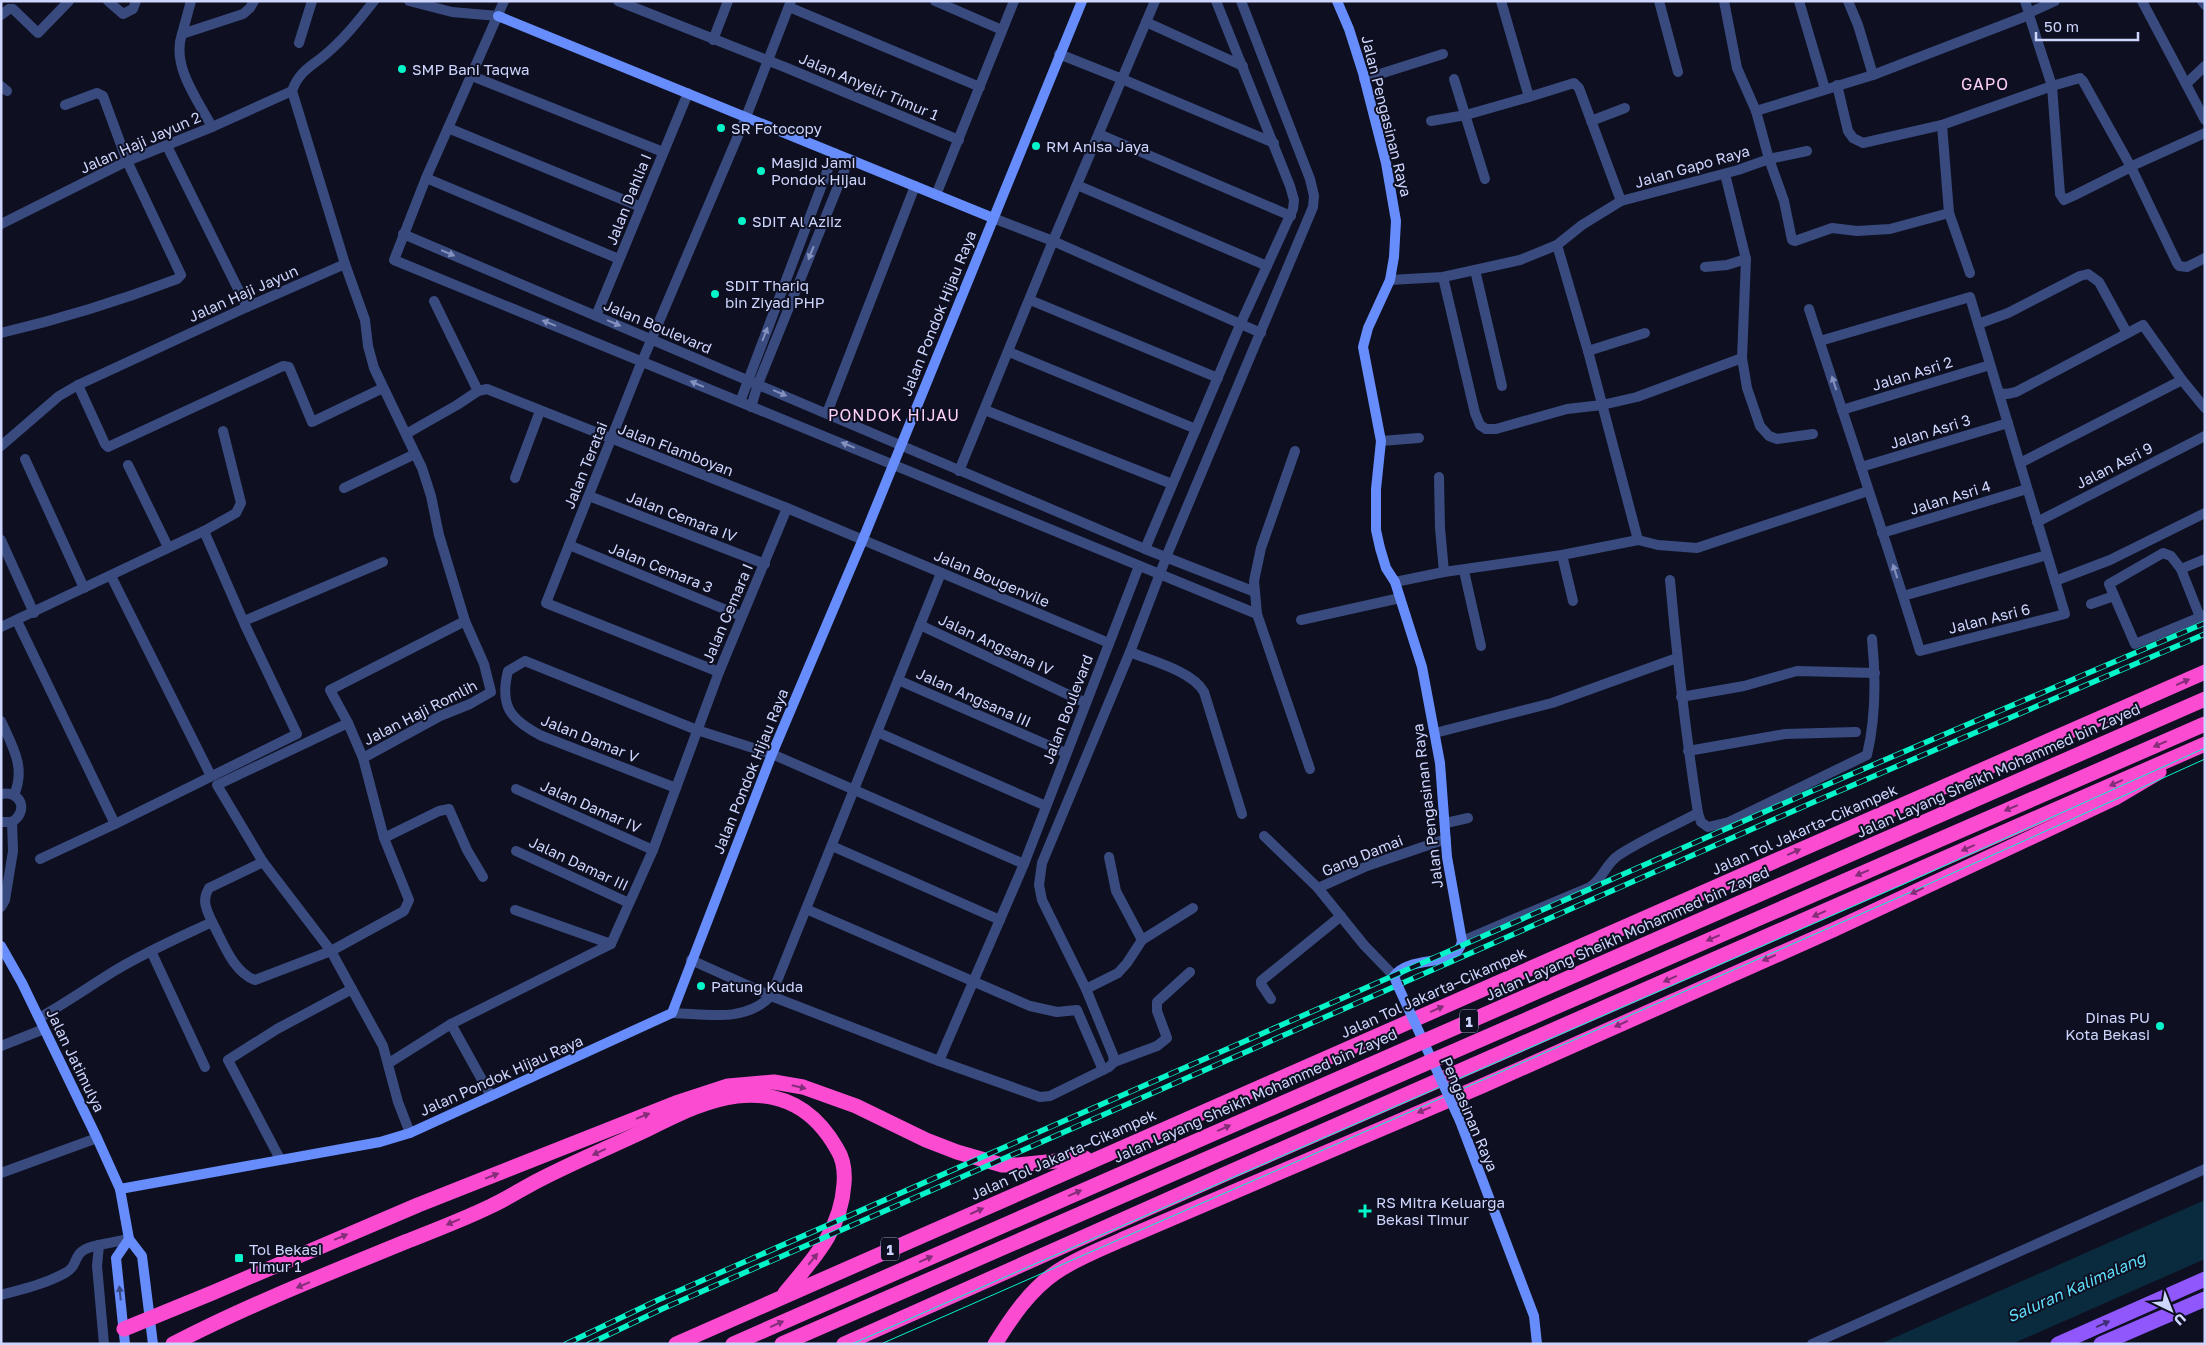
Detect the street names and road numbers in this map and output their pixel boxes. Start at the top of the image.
street label: Jalan Pengasinan Raya [1358,33,1416,199]
street label: Jalan Anyelir Timur 1 [797,48,941,124]
street label: Jalan Haji Jayun 2 [77,107,203,177]
street label: Jalan Gapo Raya [1632,141,1752,191]
street label: Jalan Dahlia I [601,151,655,247]
street label: Jalan Pondok Hijau Raya [897,228,979,398]
street label: Jalan Haji Jayun [185,261,301,325]
street label: Jalan Boulevard [601,295,715,357]
street label: Jalan Asri 2 [1870,352,1954,394]
street label: Jalan Asri 3 [1888,410,1972,452]
street label: Jalan Teratai [559,419,611,511]
street label: Jalan Flamboyan [616,419,736,479]
street label: Jalan Asri 9 [2073,438,2155,492]
street label: Jalan Asri 4 [1907,476,1993,518]
street label: Jalan Cemara IV [624,487,740,545]
street label: Jalan Cemara 3 [606,538,716,596]
street label: Jalan Bougenvile [932,546,1053,611]
street label: Jalan Cemara I [698,561,756,665]
street label: Jalan Asri 6 [1946,599,2032,637]
street label: Jalan Angsana IV [936,610,1056,678]
street label: Jalan Boulevard [1038,652,1096,766]
street label: Jalan Angsana III [914,664,1034,730]
street label: Jalan Haji Romlih [360,676,480,748]
street label: Jalan Pondok Hijau Raya [709,686,791,856]
street label: Jalan Layang Sheikh Mohammed bin Zayed [1853,699,2143,841]
street label: Jalan Damar V [539,710,641,766]
street label: Jalan Pengasinan Raya [1408,723,1446,889]
street label: Jalan Damar IV [538,776,644,836]
street label: Jalan Tol Jakarta–Cikampek [1708,780,1900,878]
street label: Gang Damai [1319,831,1405,879]
street label: Jalan Damar III [526,832,632,894]
street label: Jalan Layang Sheikh Mohammed bin Zayed [1482,862,1772,1004]
street label: Jalan Tol Jakarta–Cikampek [1337,943,1529,1041]
street label: Jalan Jatimulya [43,1005,109,1115]
road number: 1 [1460,1009,1478,1032]
street label: Jalan Layang Sheikh Mohammed bin Zayed [1110,1024,1400,1166]
street label: Jalan Pondok Hijau Raya [417,1031,585,1119]
street label: Pengasinan Raya [1438,1054,1502,1174]
street label: Jalan Tol Jakarta–Cikampek [967,1105,1159,1203]
road number: 1 [881,1238,899,1260]

